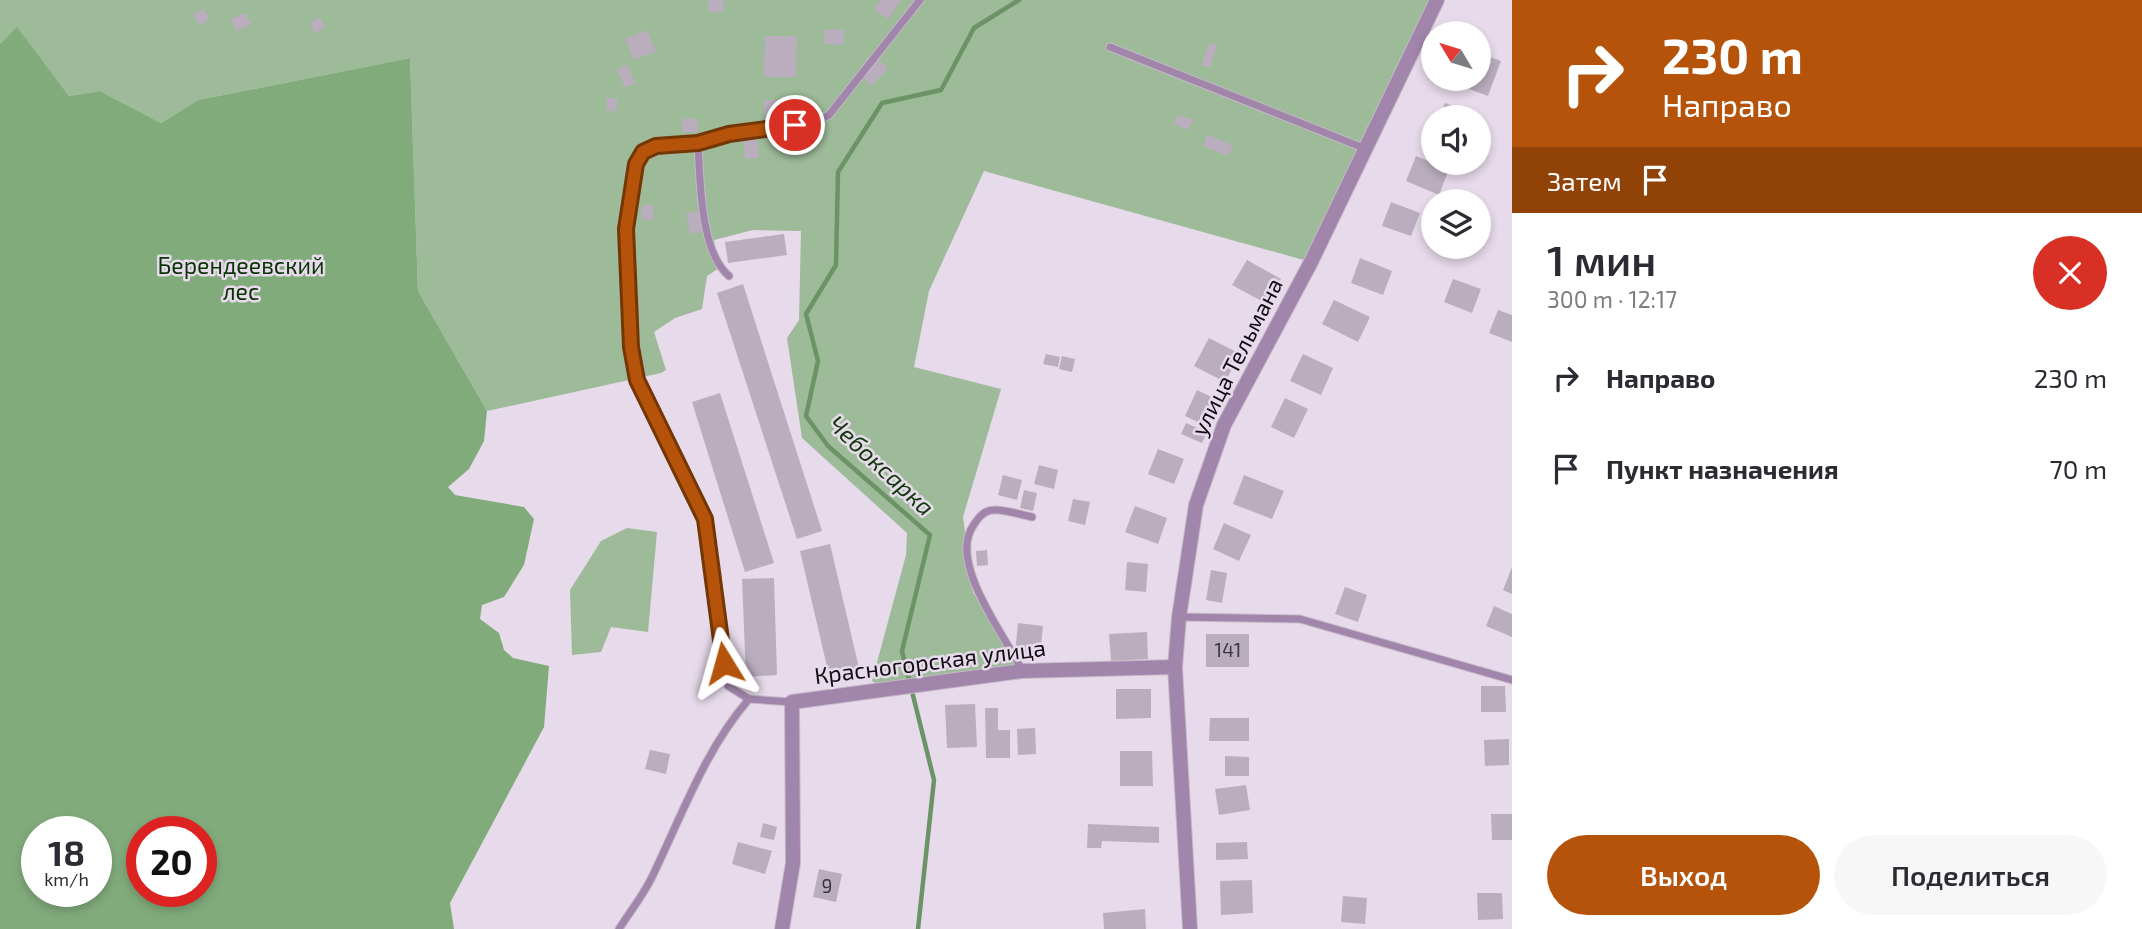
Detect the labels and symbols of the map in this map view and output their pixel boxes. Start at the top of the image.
north arrow [1421,21,1491,91]
pin [765,95,825,155]
park label: Берендеевский лес [157,251,325,305]
street label: улица Тельмана [1184,273,1289,441]
water label: Чебоксарка [823,409,941,521]
position arrow [687,626,761,700]
street label: Красногорская улица [813,633,1047,690]
house number: 141 [1215,638,1241,661]
speed limit sign: 20 [126,816,217,907]
house number: 9 [822,874,832,897]

